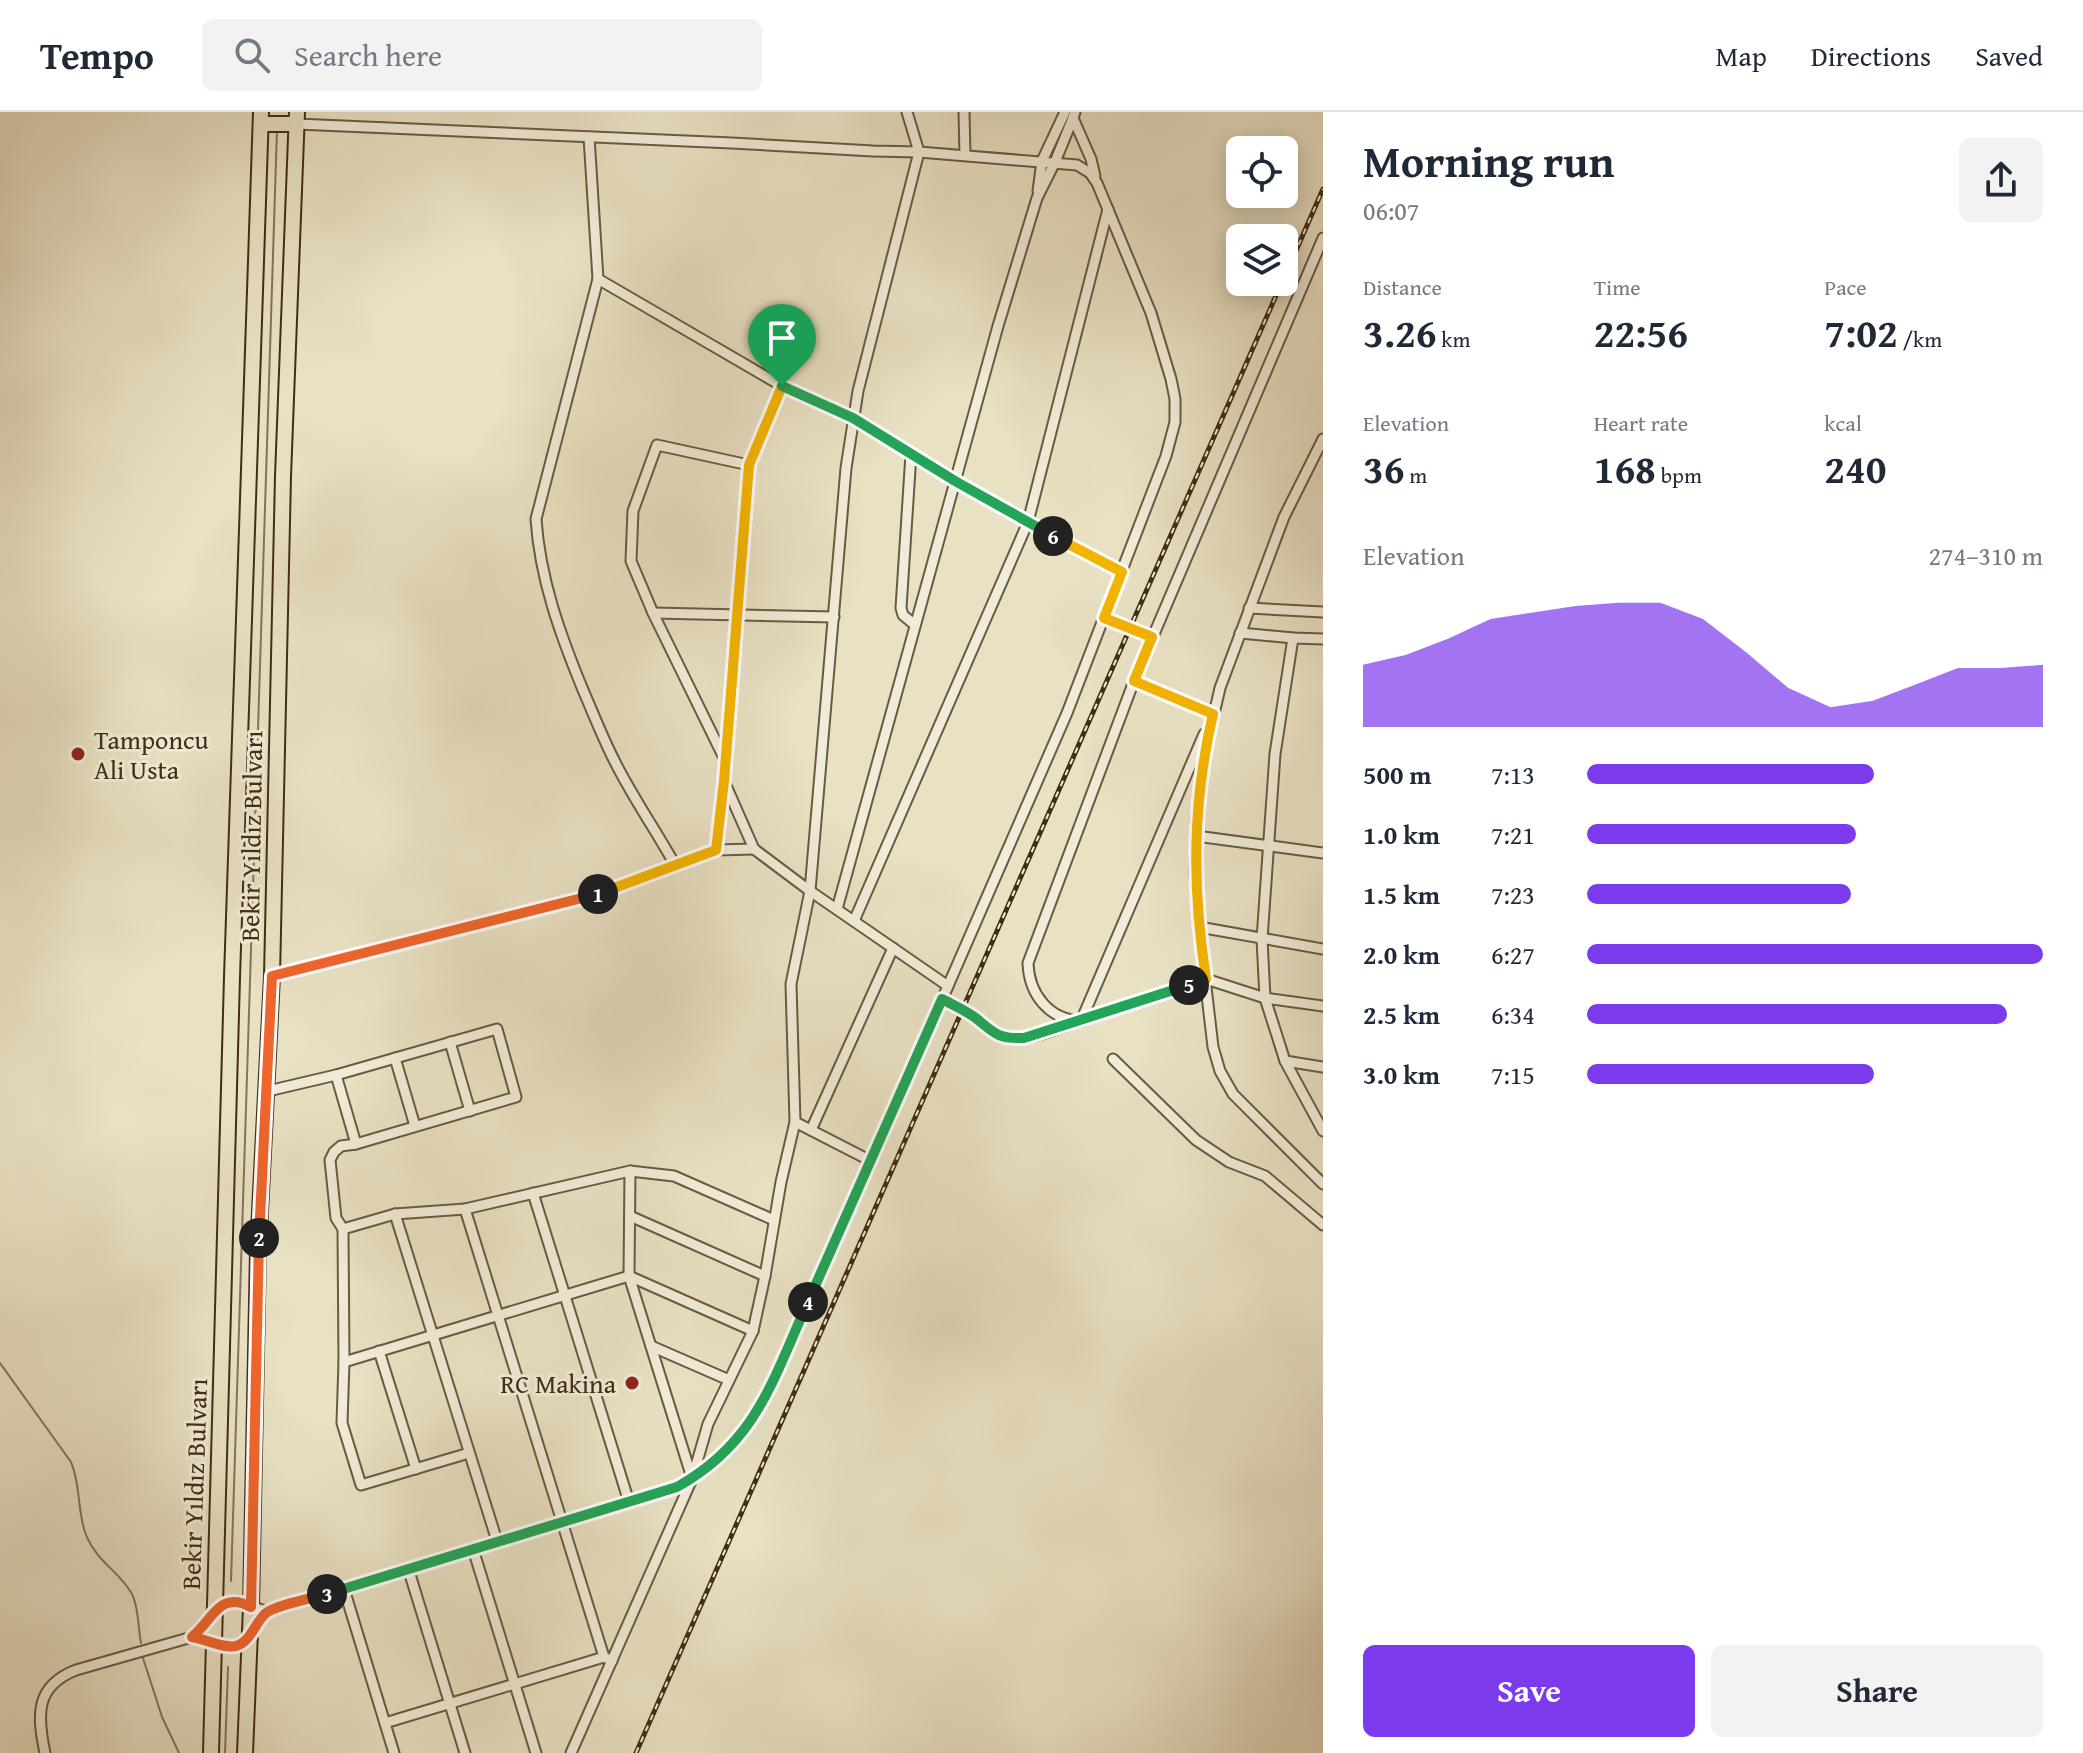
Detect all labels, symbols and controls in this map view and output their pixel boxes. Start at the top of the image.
search box [202,19,762,91]
text: Tempo [40,27,154,83]
icon: search [230,33,274,77]
text: Search here [294,33,442,77]
text: Map [1715,35,1767,76]
text: Directions [1811,35,1931,76]
text: Saved [1975,35,2043,76]
text: Morning run [1363,129,1614,193]
map controls [1226,136,1298,296]
button: locate [1226,136,1298,208]
button: share [1959,138,2043,222]
text: 06:07 [1363,191,1419,230]
button: layers [1226,224,1298,296]
text: Distance [1363,271,1442,303]
text: Time [1594,271,1640,303]
text: Pace [1824,271,1867,303]
text: 3.26 [1363,303,1436,362]
text: 22:56 [1594,303,1688,362]
text: 7:02 [1824,303,1898,362]
pin [748,304,816,386]
icon: arrive [760,316,804,360]
text: km [1436,323,1470,355]
text: /km [1898,323,1942,355]
text: Elevation [1363,407,1449,439]
text: Heart rate [1594,407,1688,439]
text: kcal [1824,407,1862,439]
text: 36 [1363,439,1404,498]
text: 168 [1594,439,1656,498]
text: 240 [1824,439,1887,498]
text: m [1404,459,1427,491]
text: bpm [1656,459,1702,491]
pin: 6 [1033,516,1073,556]
text: 6 [1047,520,1059,552]
text: Elevation [1363,536,1465,575]
text: 274–310 m [1929,536,2043,575]
place label: Tamponcu Ali Usta [94,720,209,789]
street label: Bekir Yıldız Bulvarı [230,730,272,942]
marker: Tamponcu Ali Usta [69,745,87,763]
text: 500 m [1363,755,1431,794]
text: 7:13 [1491,755,1535,794]
text: 1.0 km [1363,815,1440,854]
text: 7:21 [1491,815,1535,854]
pin: 1 [578,874,618,914]
text: 1.5 km [1363,875,1440,914]
text: 7:23 [1491,875,1535,914]
text: 1 [592,878,604,910]
text: 2.0 km [1363,935,1440,974]
text: 6:27 [1491,935,1535,974]
pin: 5 [1169,965,1209,1005]
text: 5 [1183,969,1195,1001]
text: 2.5 km [1363,995,1440,1034]
text: 6:34 [1491,995,1535,1034]
text: 3.0 km [1363,1055,1440,1094]
text: 7:15 [1491,1055,1535,1094]
pin: 2 [239,1218,279,1258]
text: 2 [253,1222,265,1254]
pin: 4 [788,1282,828,1322]
text: 4 [802,1286,814,1318]
place label: RC Makina [500,1364,617,1403]
marker: RC Makina [623,1374,641,1392]
street label: Bekir Yıldız Bulvarı [171,1378,217,1590]
pin: 3 [307,1574,347,1614]
text: 3 [321,1578,333,1610]
button: Save [1363,1645,1695,1737]
button: Share [1711,1645,2043,1737]

